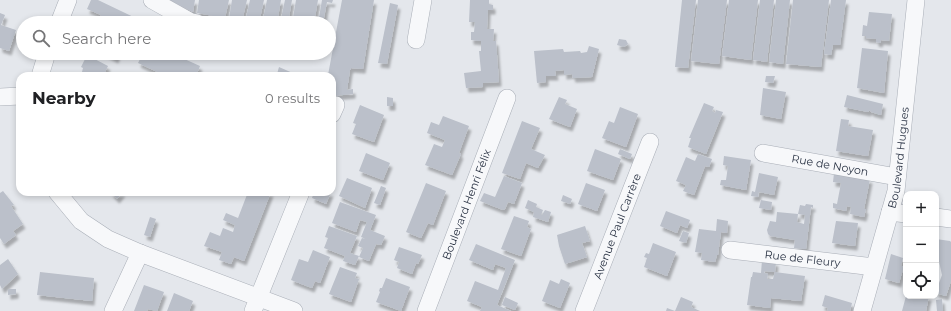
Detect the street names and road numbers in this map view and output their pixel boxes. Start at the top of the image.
street label: Boulevard Hugues [884,106,912,210]
street label: Boulevard Henri Félix [439,147,494,262]
street label: Rue de Noyon [790,151,869,179]
street label: Avenue Paul Carrère [590,171,644,281]
street label: Rue de Fleury [764,247,841,270]

